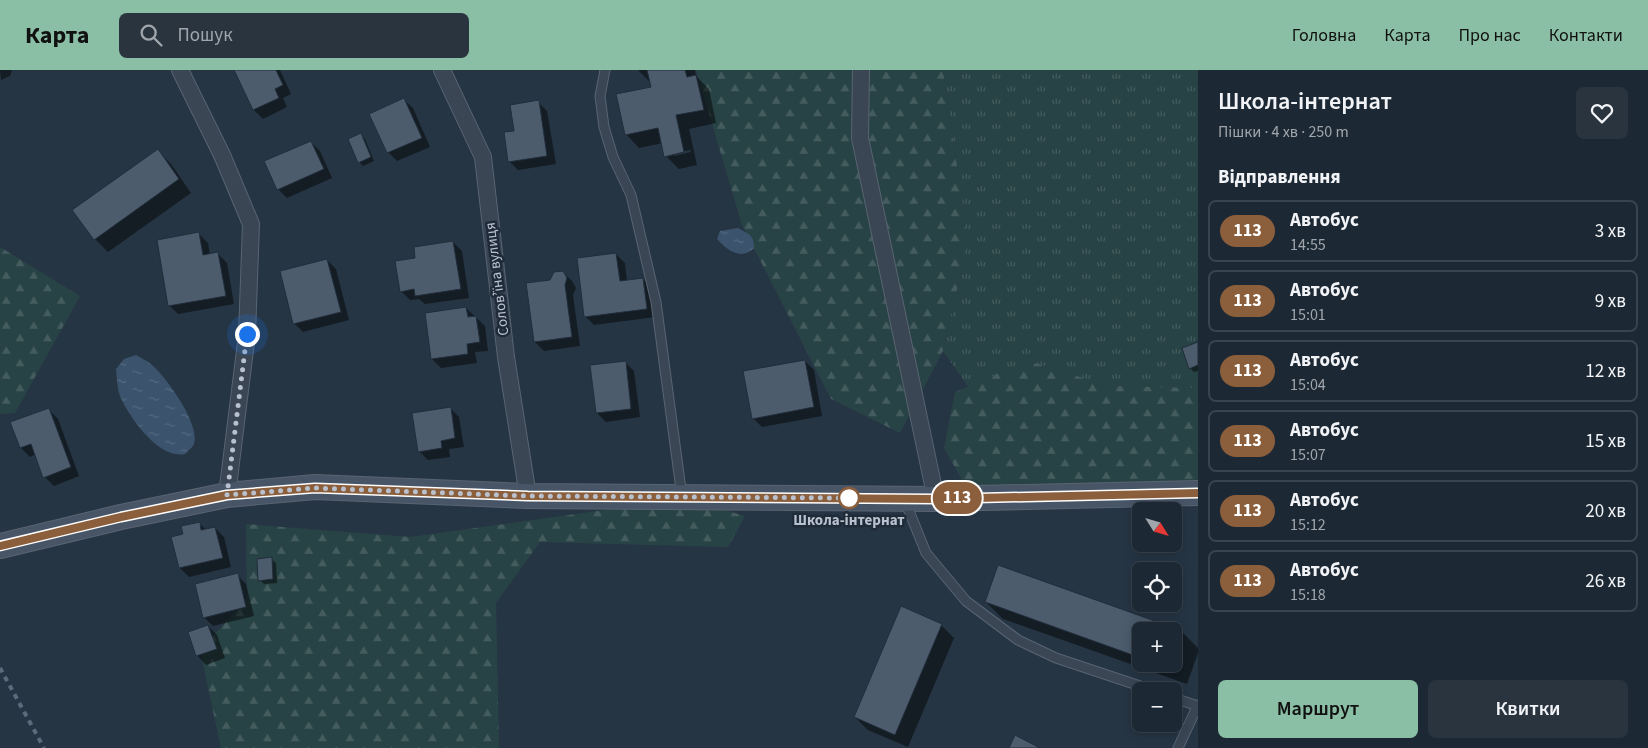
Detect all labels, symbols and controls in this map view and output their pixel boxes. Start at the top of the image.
search box [119,13,469,58]
text: Карта [25,18,89,53]
icon: search [137,21,165,49]
text: Пошук [177,22,233,49]
text: Головна [1292,23,1356,48]
text: Карта [1384,23,1430,48]
text: Про нас [1458,23,1521,48]
text: Контакти [1549,23,1623,48]
text: Школа-інтернат [1218,84,1392,119]
button: heart [1576,87,1628,139]
text: Пішки · 4 хв · 250 m [1218,121,1349,143]
text: Відправлення [1218,164,1341,191]
text: Автобус [1290,207,1359,234]
text: 113 [1233,218,1262,243]
text: 3 хв [1595,218,1626,245]
street label: Соловʼїна вулиця [480,221,514,337]
text: 14:55 [1290,234,1326,256]
text: Автобус [1290,277,1359,304]
text: 113 [1233,288,1262,313]
text: 9 хв [1595,288,1626,315]
text: 15:01 [1290,304,1326,326]
your location [235,322,260,347]
text: Автобус [1290,347,1359,374]
text: 113 [1233,358,1262,383]
text: 12 хв [1585,358,1626,385]
text: 15:04 [1290,374,1326,396]
text: Автобус [1290,417,1359,444]
text: 113 [1233,428,1262,453]
text: 15 хв [1585,428,1626,455]
text: 15:07 [1290,444,1326,466]
line badge: 113 [928,482,986,514]
text: 113 [943,485,971,510]
marker: Школа-інтернат [838,487,860,509]
text: Автобус [1290,487,1359,514]
text: 113 [1233,498,1262,523]
text: 20 хв [1585,498,1626,525]
north arrow [1132,502,1182,552]
map controls [1132,502,1182,732]
place label: Школа-інтернат [793,510,905,531]
text: 15:12 [1290,514,1326,536]
text: Автобус [1290,557,1359,584]
button: locate [1132,562,1182,612]
text: 113 [1233,568,1262,593]
text: 26 хв [1585,568,1626,595]
text: 15:18 [1290,584,1326,606]
button: + [1132,622,1182,672]
button: Маршрут [1218,680,1418,738]
button: Квитки [1428,680,1628,738]
button: − [1132,682,1182,732]

